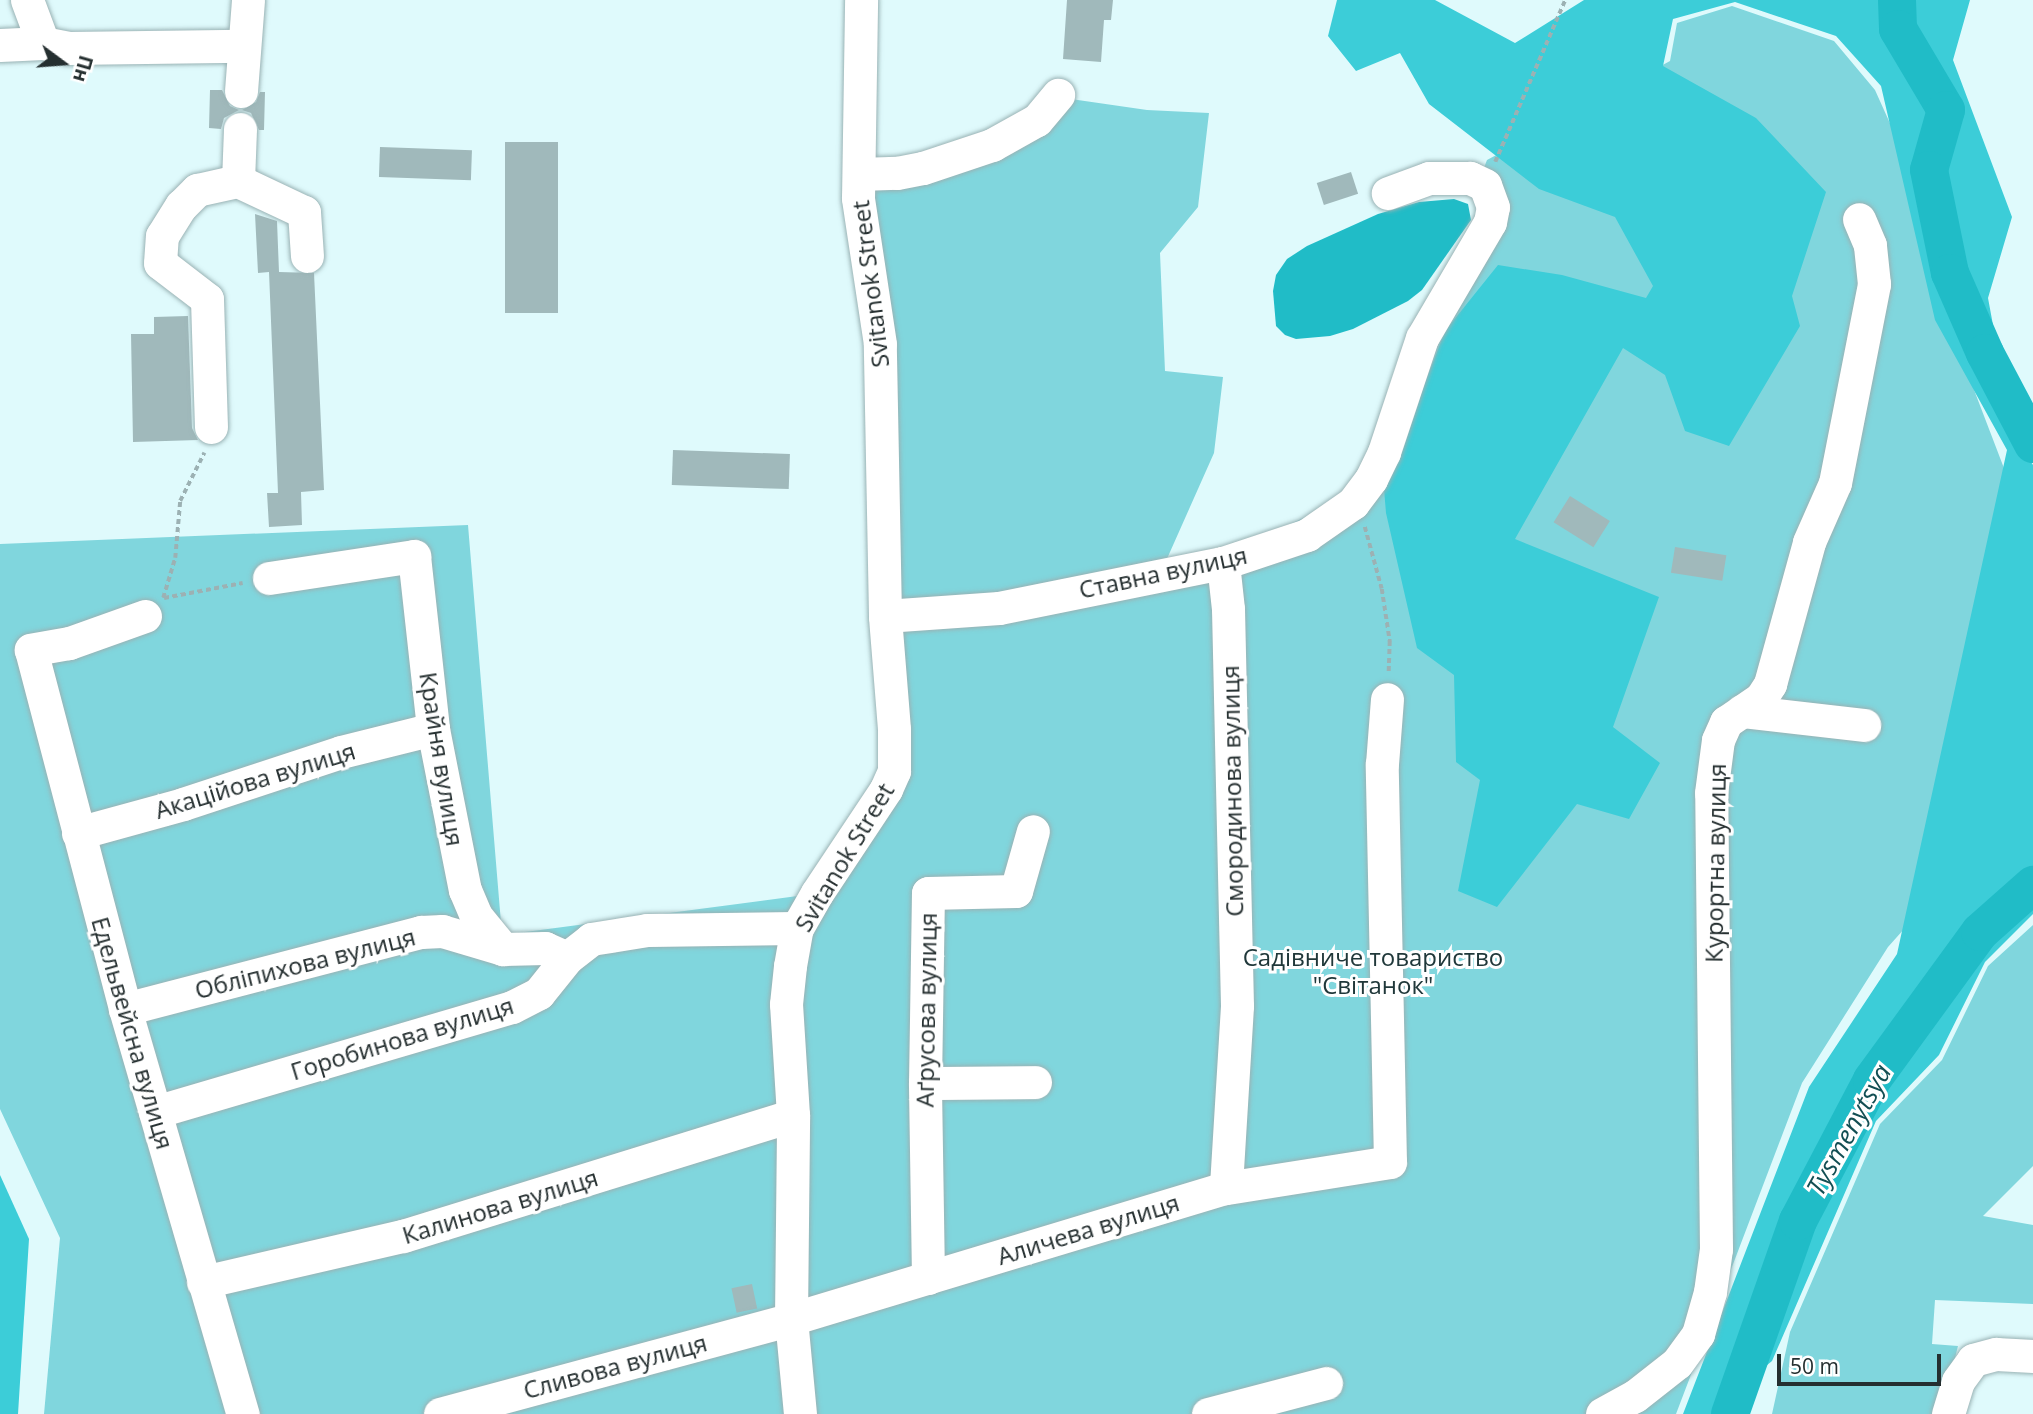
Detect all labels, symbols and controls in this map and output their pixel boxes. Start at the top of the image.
north arrow [28,28,98,98]
text: Пн [67,52,99,85]
street label: Svitanok Street [845,199,895,369]
street label: Ставна вулиця [1076,540,1250,604]
street label: Смородинова вулиця [1215,665,1249,917]
street label: Крайня вулиця [414,670,470,848]
street label: Акаційова вулиця [151,736,359,824]
street label: Курортна вулиця [1699,763,1731,963]
street label: Svitanok Street [788,778,900,936]
street label: Аґрусова вулиця [910,912,942,1108]
street label: Едельвейсна вулиця [86,913,180,1153]
street label: Обліпихова вулиця [192,922,418,1004]
park label: Садівниче товариство "Світанок" [1243,943,1503,999]
street label: Горобинова вулиця [287,990,517,1086]
water label: Tysmenytsya [1800,1059,1898,1201]
street label: Калинова вулиця [399,1163,601,1249]
street label: Аличева вулиця [994,1188,1182,1270]
street label: Сливова вулиця [520,1328,710,1404]
scale bar [1781,1340,1946,1384]
text: 50 m [1790,1352,1839,1380]

